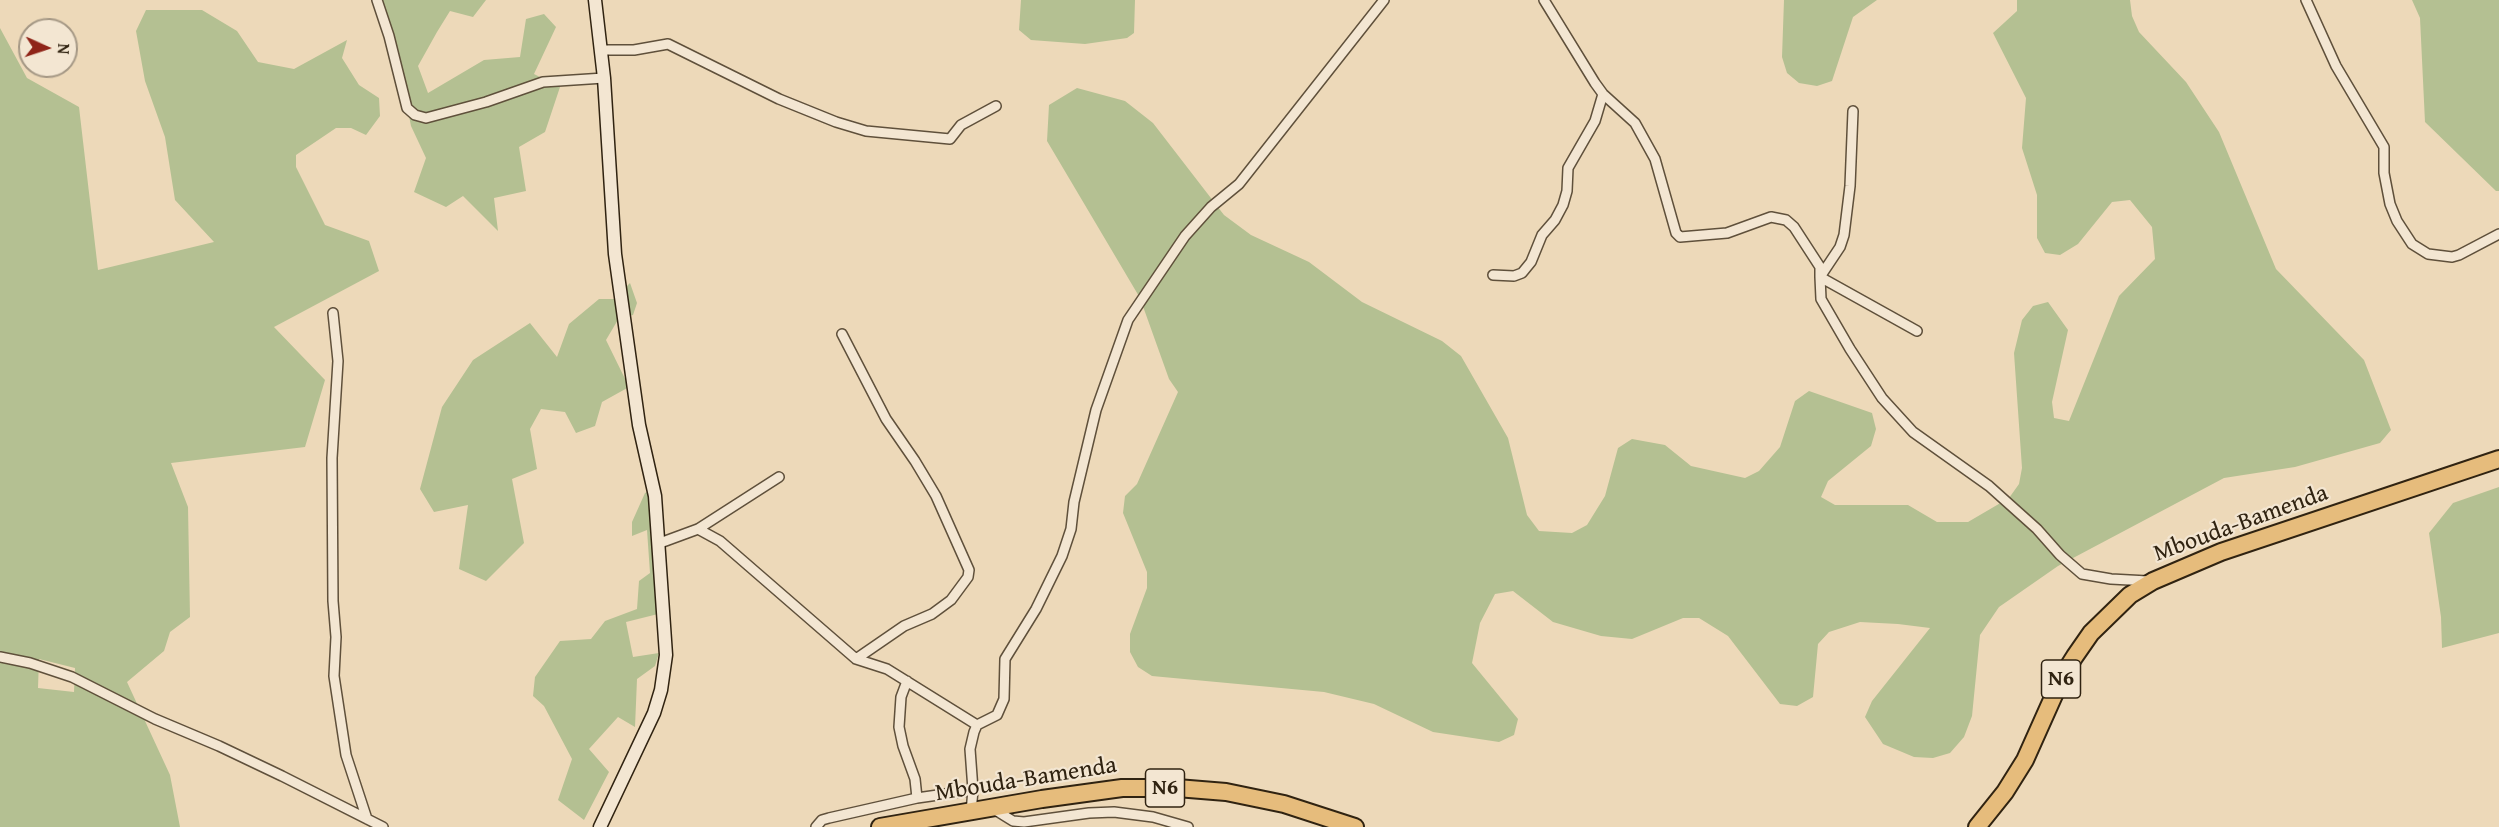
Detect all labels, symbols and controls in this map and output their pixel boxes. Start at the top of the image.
north arrow [18,18,78,78]
text: N [52,43,76,55]
street label: Mbouda-Bamenda [2150,479,2332,569]
road number: N6 [2042,660,2080,698]
street label: Mbouda-Bamenda [933,751,1119,809]
road number: N6 [1146,769,1184,807]

